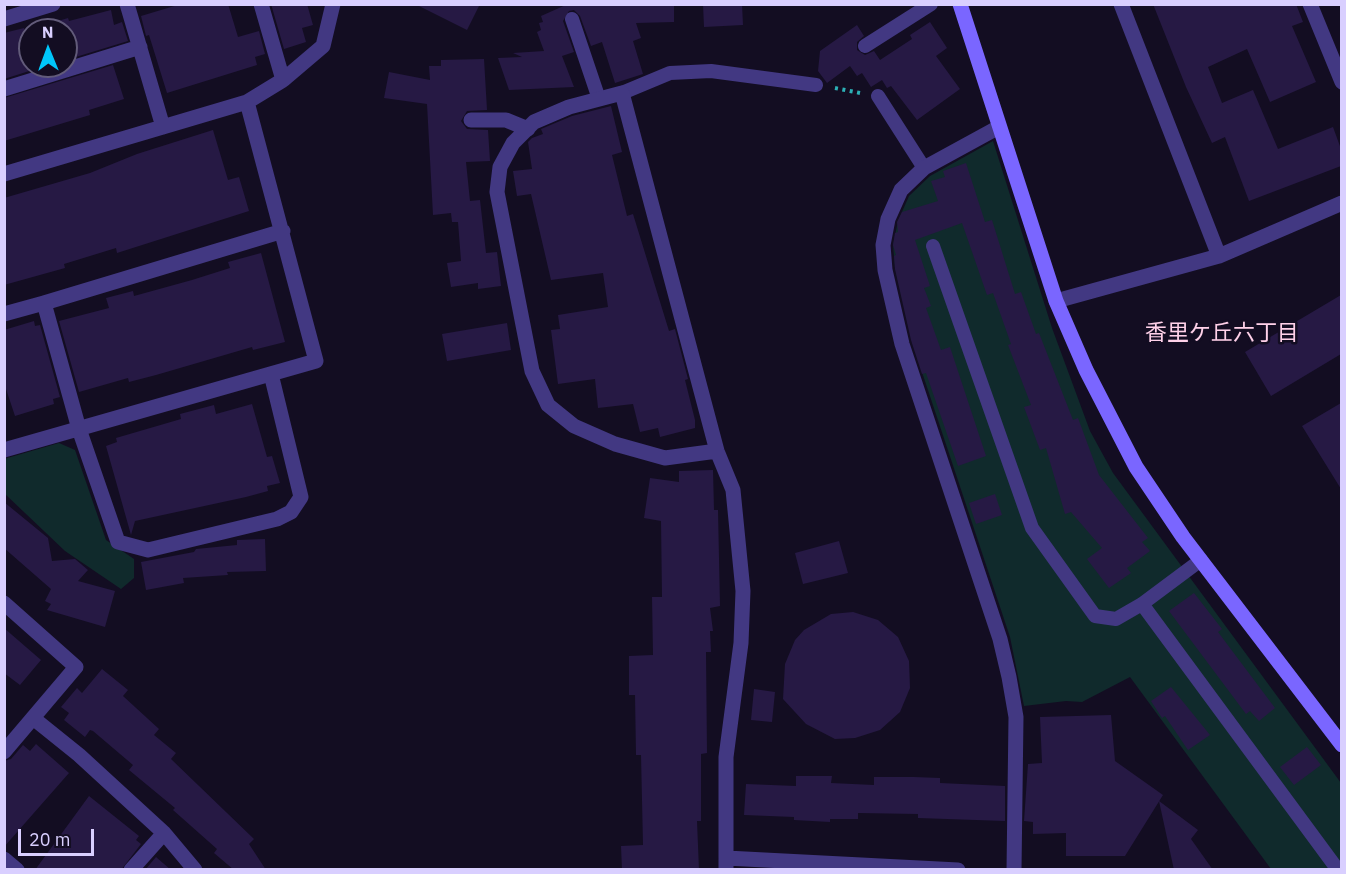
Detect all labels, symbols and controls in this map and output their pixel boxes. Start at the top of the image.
north arrow [18,18,78,78]
text: N [42,22,54,42]
district label: 香里ケ丘六丁目 [1145,321,1299,347]
scale bar [21,817,98,855]
text: 20 m [29,828,71,851]

